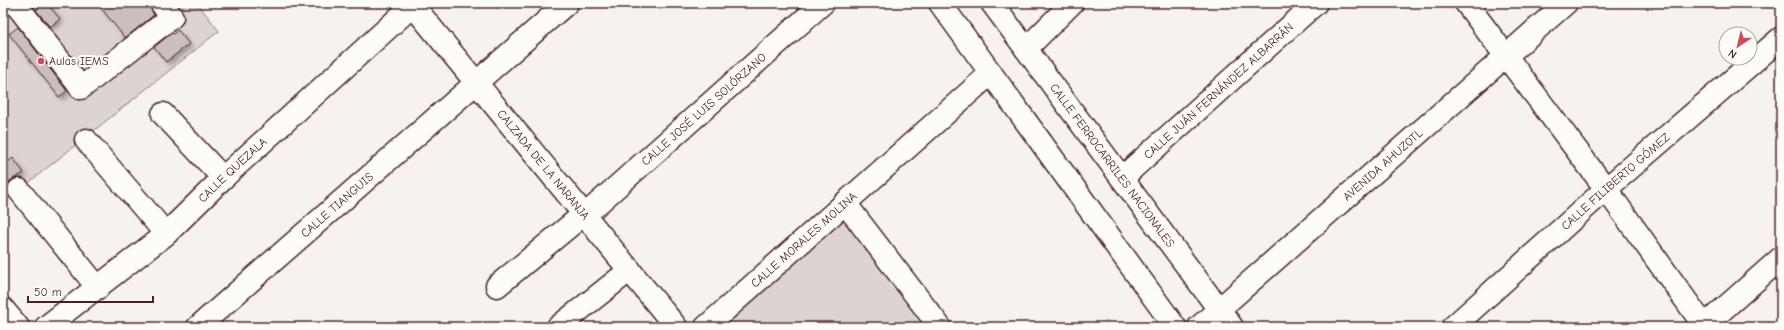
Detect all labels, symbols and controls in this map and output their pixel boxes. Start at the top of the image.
street label: CALLE JUÁN FERNÁNDEZ ALBARRÁN [1141,20,1296,162]
north arrow [1718,26,1758,66]
text: N [1726,46,1739,61]
street label: CALLE JOSÉ LUIS SOLÓRZANO [638,50,769,169]
place label: Aulas IEMS [49,54,109,68]
marker: Aulas IEMS [36,56,46,66]
street label: CALLE FERROCARRILES NACIONALES [1047,81,1178,250]
street label: CALZADA DE LA NARANJA [494,107,592,223]
street label: AVENIDA AHUZOTL [1340,126,1425,204]
street label: CALLE FILIBERTO GÓMEZ [1558,130,1673,233]
street label: CALLE QUEZALA [195,135,270,205]
street label: CALLE TIANGUIS [298,169,376,240]
street label: CALLE MORALES MOLINA [748,189,860,291]
scale bar [28,278,153,304]
text: 50 m [34,285,62,299]

